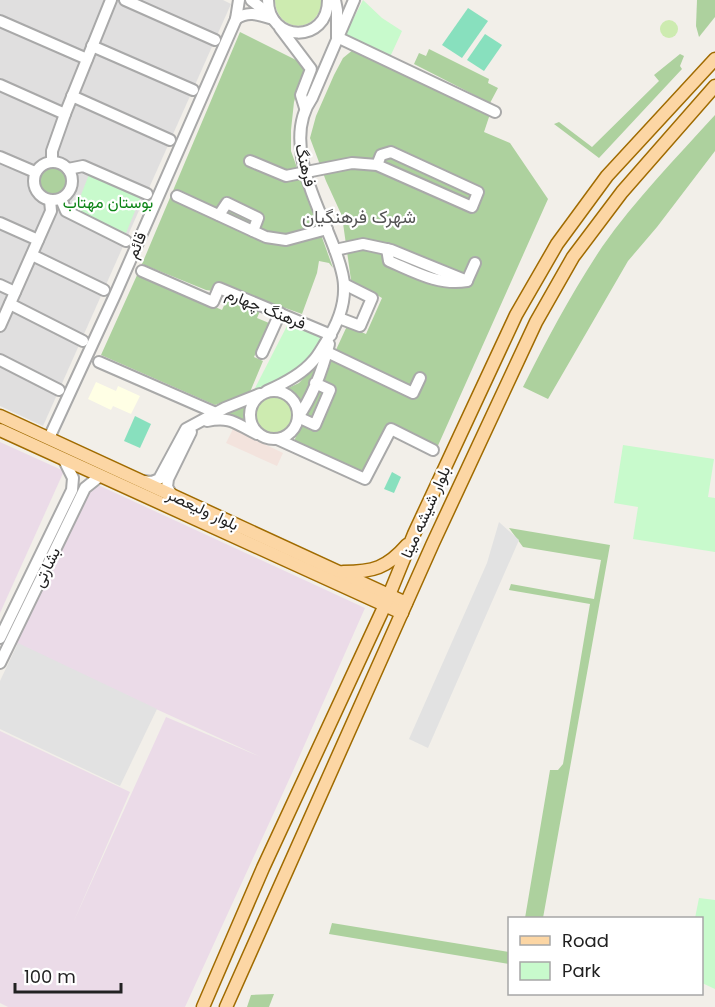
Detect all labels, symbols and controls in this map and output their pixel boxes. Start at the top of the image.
street label: فرهنگ [289,141,322,189]
park label: بوستان مهتاب [63,191,153,214]
district label: شهرک فرهنگیان [302,204,416,229]
street label: قائم [121,228,152,262]
street label: فرهنگ چهارم [222,282,309,335]
street label: بلوار شیشه مینا [395,462,456,562]
street label: بلوار ولیعصر [162,482,243,536]
street label: بشارتی [27,543,66,591]
legend [508,917,703,995]
text: Road [562,928,609,953]
scale bar [15,956,122,994]
text: Park [562,958,601,983]
text: 100 m [24,964,76,989]

